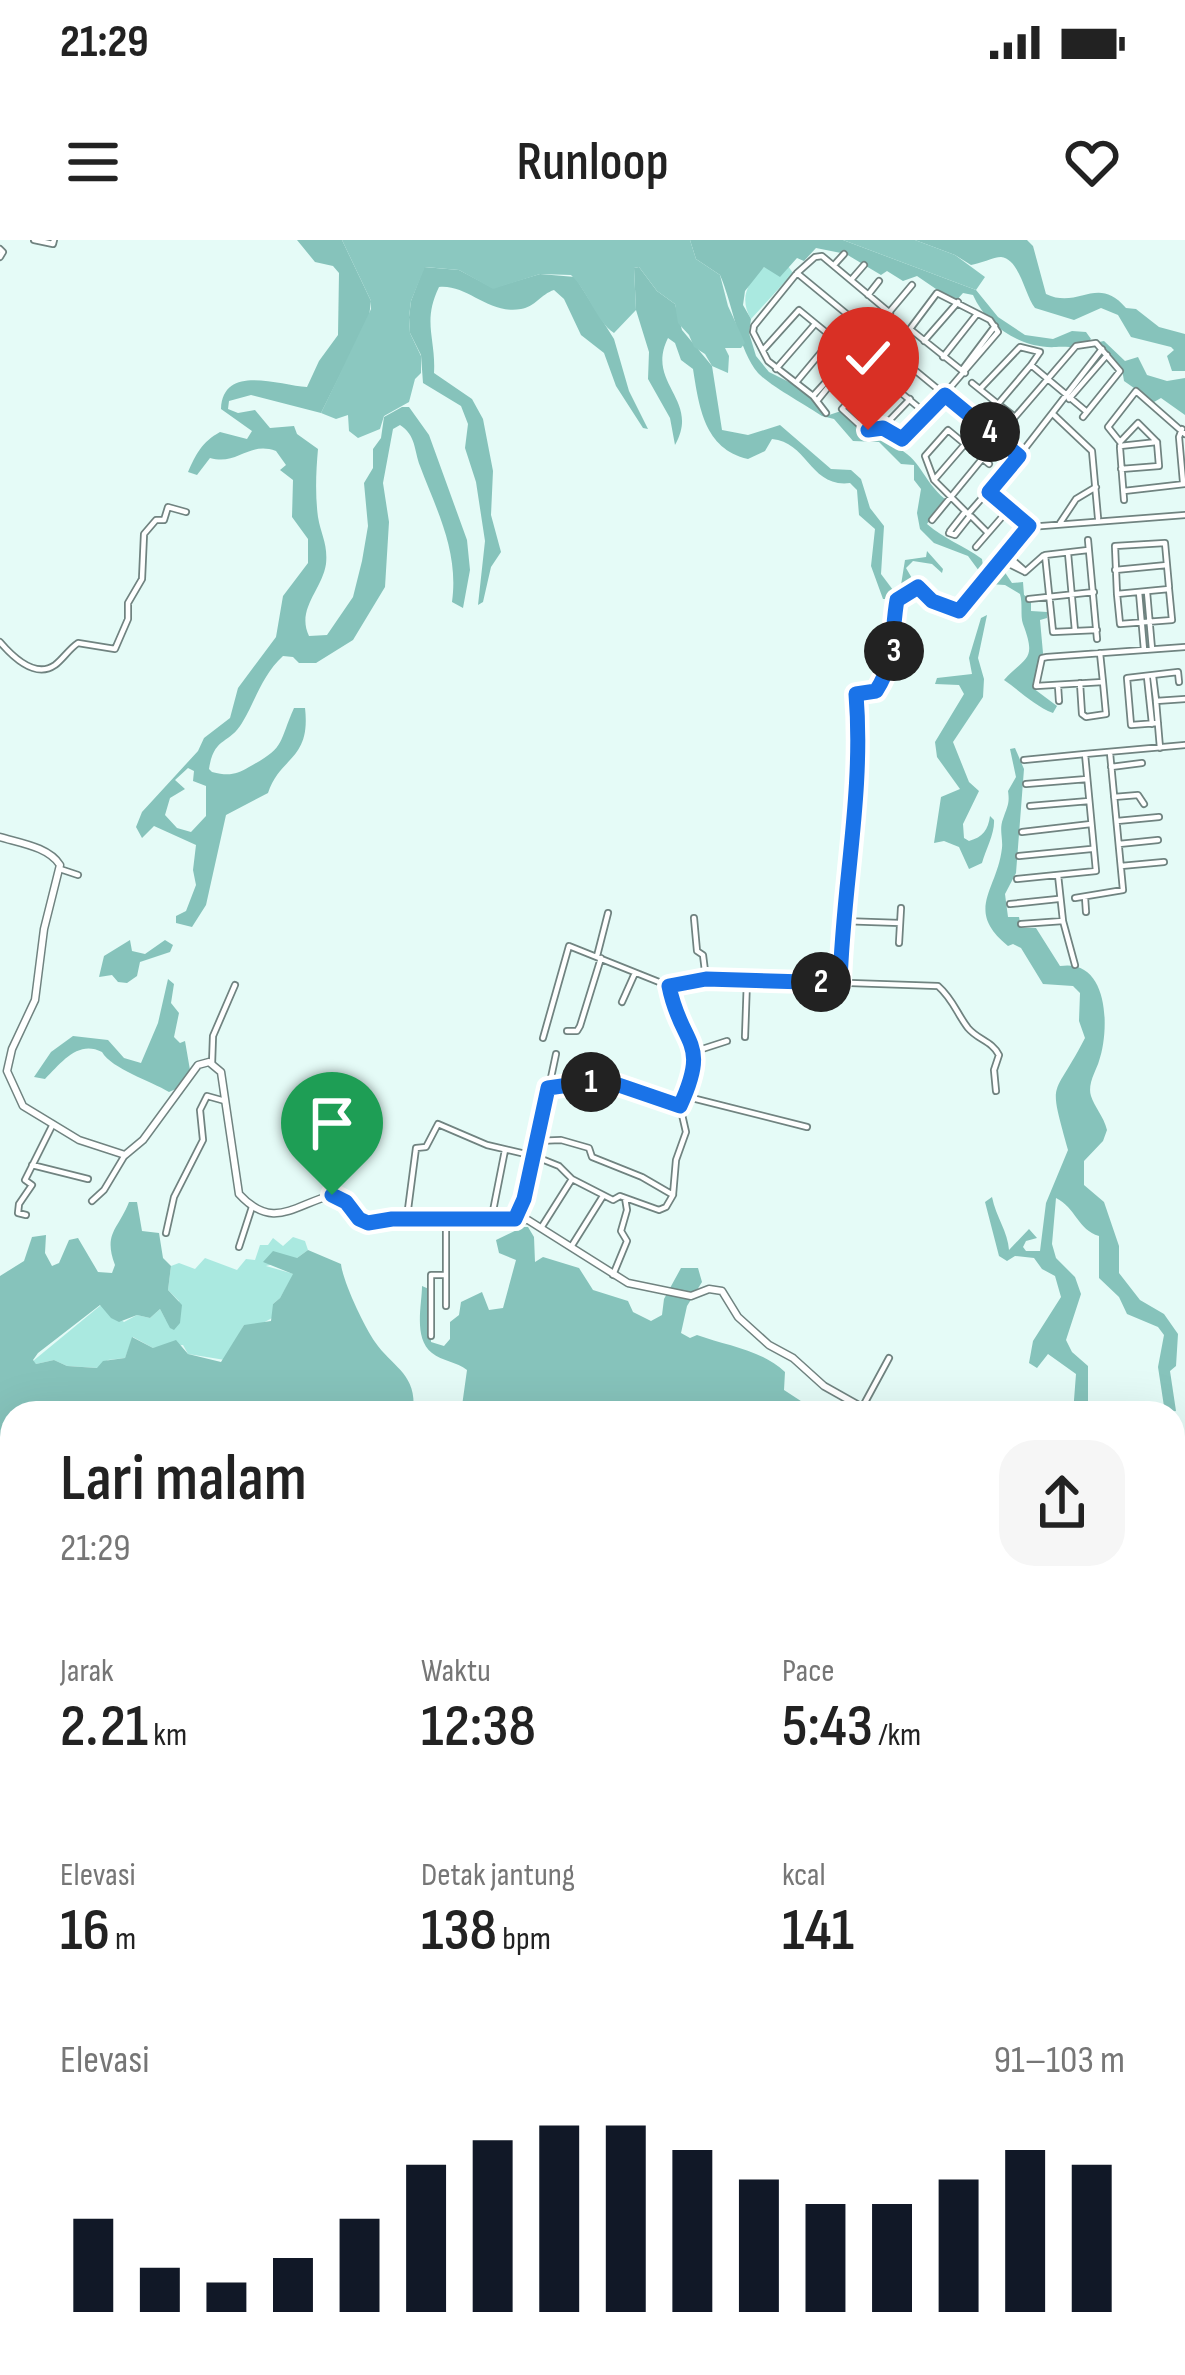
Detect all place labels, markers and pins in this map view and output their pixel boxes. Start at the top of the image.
pin [817,307,919,430]
pin: 4 [960,402,1020,462]
pin: 3 [864,621,924,681]
pin: 2 [791,952,851,1012]
pin: 1 [561,1052,621,1112]
pin [281,1072,383,1195]

